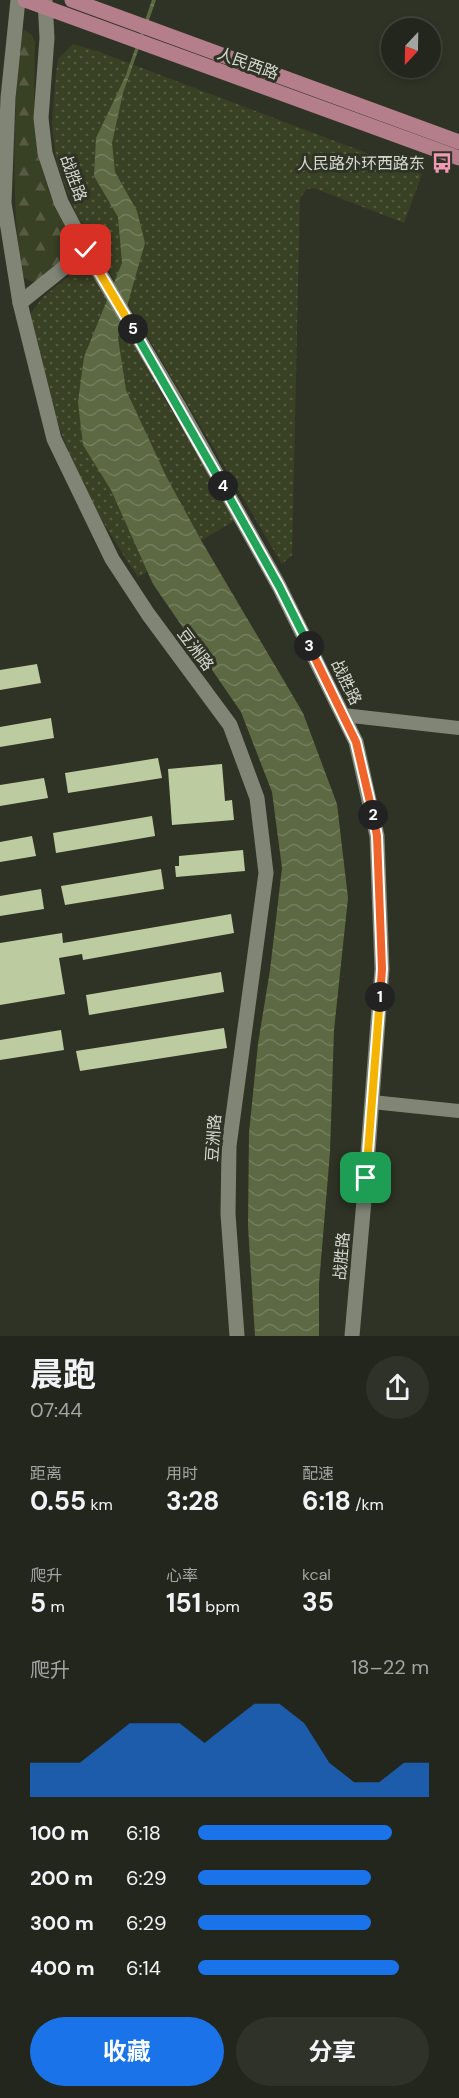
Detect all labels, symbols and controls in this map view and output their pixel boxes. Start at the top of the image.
north arrow [381,18,441,78]
map controls [381,18,441,78]
street label: 人民西路 [214,43,281,84]
bus stop icon: 人民路外环西路东 [430,151,454,175]
street label: 战胜路 [55,152,92,204]
place label: 人民路外环西路东 [297,153,425,174]
pin [60,224,111,275]
icon: check [69,233,102,266]
pin: 5 [118,314,148,344]
text: 5 [128,318,138,339]
pin: 4 [208,471,238,501]
text: 4 [218,475,228,496]
street label: 豆洲路 [173,624,218,675]
pin: 3 [294,631,324,661]
text: 3 [304,635,314,656]
street label: 战胜路 [327,656,367,708]
pin: 2 [358,800,388,830]
text: 2 [368,804,378,825]
pin: 1 [365,982,395,1012]
text: 1 [377,986,383,1007]
street label: 豆洲路 [201,1113,226,1163]
pin [340,1152,391,1203]
icon: arrive [349,1161,382,1194]
street label: 战胜路 [329,1231,354,1281]
text: 晨跑 [30,1353,96,1396]
button: share [366,1356,429,1419]
text: 07:44 [30,1397,82,1423]
text: 距离 [30,1463,62,1484]
text: 用时 [166,1463,198,1484]
text: 配速 [302,1463,334,1484]
text: 0.55 [30,1484,86,1518]
text: 3:28 [166,1484,220,1518]
text: 6:18 [302,1484,351,1518]
text: km [86,1494,113,1515]
text: /km [351,1494,384,1515]
text: kcal [302,1564,331,1585]
text: 爬升 [30,1565,62,1586]
text: 心率 [166,1565,198,1586]
text: 35 [302,1585,334,1619]
text: 5 [30,1586,46,1620]
text: 151 [166,1586,201,1620]
text: m [46,1596,65,1617]
text: bpm [201,1596,240,1617]
text: 18–22 m [351,1654,429,1680]
text: 爬升 [30,1657,70,1683]
text: 100 m [30,1820,89,1846]
text: 6:18 [126,1820,161,1846]
text: 200 m [30,1865,93,1891]
text: 6:29 [126,1865,166,1891]
text: 300 m [30,1910,94,1936]
text: 6:29 [126,1910,166,1936]
text: 400 m [30,1955,95,1981]
text: 6:14 [126,1955,161,1981]
button: 收藏 [30,2017,224,2086]
button: 分享 [236,2017,429,2086]

